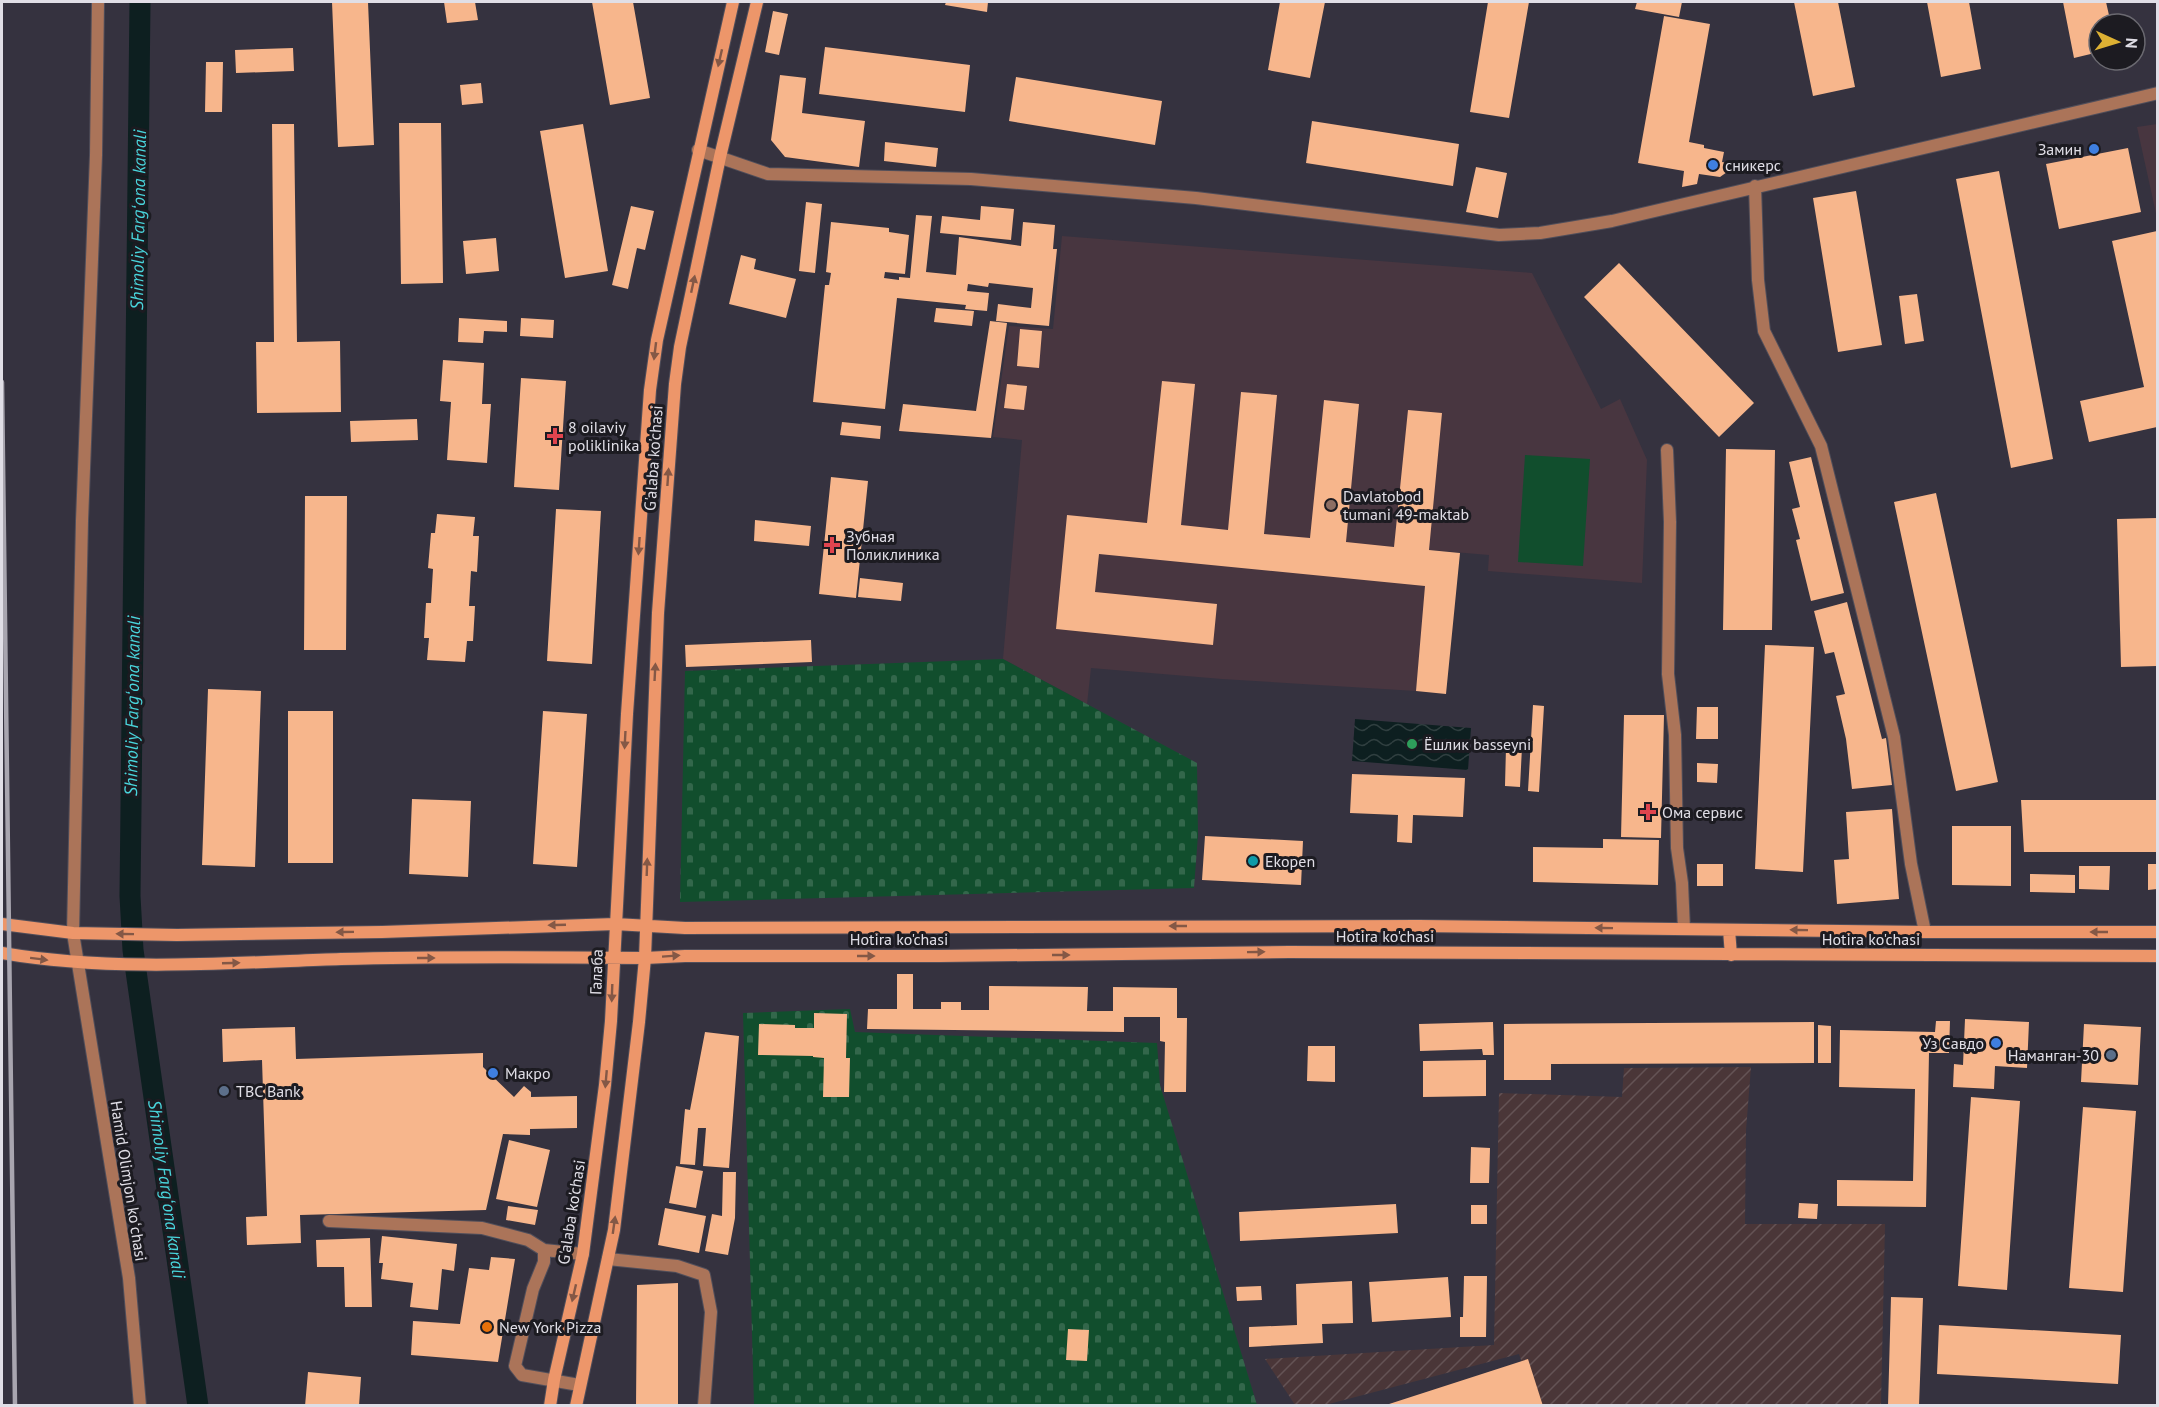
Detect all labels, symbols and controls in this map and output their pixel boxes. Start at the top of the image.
north arrow [2087,12,2147,72]
text: N [2122,37,2142,49]
one-way arrow [714,49,724,68]
water label: Shimoliy Fargʻona kanali [125,128,151,310]
place label: Замин [2038,139,2082,159]
marker: Замин [2087,142,2101,156]
place label: сникерс [1725,155,1781,175]
marker: сникерс [1706,158,1720,172]
one-way arrow [689,275,699,294]
one-way arrow [651,342,660,361]
street label: G'alaba ko'chasi [639,405,667,511]
place label: 8 oilaviy poliklinika [568,417,639,455]
marker: 8 oilaviy poliklinika [546,427,564,445]
one-way arrow [663,468,673,487]
place label: Davlatobod tumani 49-maktab [1343,486,1469,524]
marker: Davlatobod tumani 49-maktab [1324,498,1338,512]
place label: Зубная Поликлиника [846,526,940,564]
one-way arrow [635,536,644,555]
marker: Зубная Поликлиника [823,536,841,554]
water label: Shimoliy Fargʻona kanali [119,614,145,796]
one-way arrow [650,662,660,681]
one-way arrow [621,731,630,750]
place label: Ёшлик basseyni [1424,734,1531,754]
marker: Ёшлик basseyni [1405,737,1419,751]
place label: Ома сервис [1662,802,1743,822]
marker: Ома сервис [1639,803,1657,821]
place label: Ekopen [1265,851,1315,871]
marker: Ekopen [1246,854,1260,868]
one-way arrow [643,857,652,876]
one-way arrow [547,921,566,930]
one-way arrow [1169,921,1188,931]
one-way arrow [1595,923,1614,933]
one-way arrow [1790,925,1809,935]
street label: Hotira ko'chasi [1336,926,1434,946]
one-way arrow [2090,927,2109,937]
one-way arrow [335,928,354,937]
one-way arrow [115,929,134,939]
street label: Hotira ko'chasi [850,929,948,949]
street label: Hotira ko'chasi [1822,929,1920,949]
one-way arrow [1247,948,1266,957]
street label: Галаба [585,949,607,995]
one-way arrow [1052,950,1071,960]
one-way arrow [857,951,876,961]
one-way arrow [662,952,681,961]
one-way arrow [417,953,436,963]
one-way arrow [30,954,49,963]
one-way arrow [222,958,241,967]
one-way arrow [607,984,616,1003]
place label: Уз Савдо [1922,1033,1984,1053]
marker: Уз Савдо [1989,1036,2003,1050]
place label: Наманган-30 [2008,1045,2099,1065]
marker: Наманган-30 [2104,1048,2118,1062]
place label: Макро [505,1063,550,1083]
marker: Макро [486,1066,500,1080]
one-way arrow [601,1070,611,1089]
place label: TBC Bank [236,1081,301,1101]
marker: TBC Bank [217,1084,231,1098]
water label: Shimoliy Fargʻona kanali [143,1098,191,1281]
street label: Hamid Olimjon koʻchasi [106,1099,152,1263]
street label: G'alaba ko'chasi [553,1158,589,1266]
one-way arrow [610,1215,619,1234]
one-way arrow [569,1284,579,1302]
place label: New York Pizza [499,1317,601,1337]
marker: New York Pizza [480,1320,494,1334]

